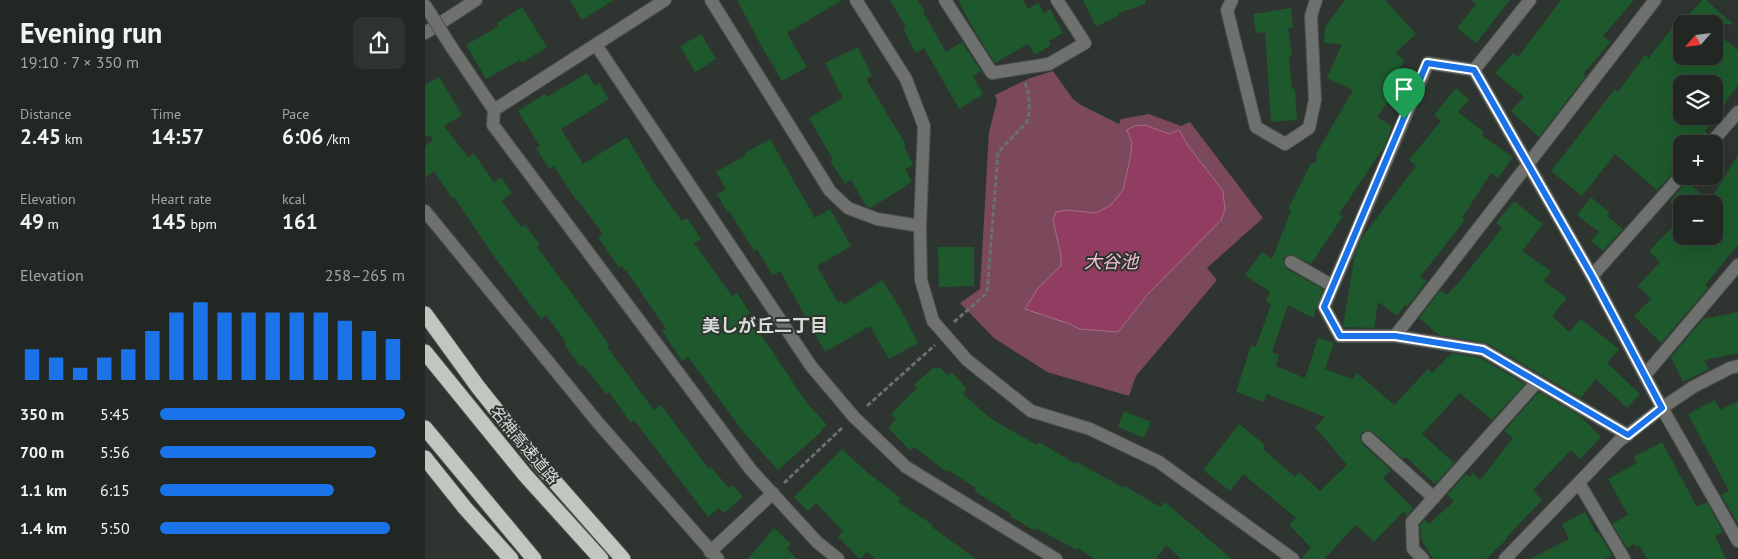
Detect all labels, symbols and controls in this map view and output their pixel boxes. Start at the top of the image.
text: Evening run [20,14,162,51]
north arrow [1673,15,1723,65]
map controls [1673,15,1723,245]
button: share [353,17,405,69]
text: 19:10 · 7 × 350 m [20,52,139,72]
pin [1383,68,1425,119]
icon: arrive [1390,75,1418,103]
button: layers [1673,75,1723,125]
text: Distance [20,105,71,123]
text: Time [151,105,181,123]
text: Pace [282,105,309,123]
text: 2.45 [20,123,61,150]
text: 14:57 [151,123,204,150]
text: 6:06 [282,123,323,150]
text: km [61,130,83,148]
text: /km [323,130,350,148]
button: + [1673,135,1723,185]
text: Elevation [20,190,76,208]
text: Heart rate [151,190,212,208]
text: kcal [282,190,306,208]
button: − [1673,195,1723,245]
text: 49 [20,208,44,235]
text: 145 [151,208,187,235]
text: 161 [282,208,318,235]
text: m [44,215,59,233]
text: bpm [187,215,217,233]
water label: 大谷池 [1084,250,1140,273]
text: Elevation [20,265,84,285]
text: 258–265 m [325,265,405,285]
district label: 美しが丘二丁目 [702,314,828,337]
street label: 名神高速道路 [486,402,564,488]
text: 350 m [20,404,64,424]
text: 5:45 [100,404,130,424]
text: 700 m [20,442,64,462]
text: 5:56 [100,442,130,462]
text: 1.1 km [20,480,67,500]
text: 6:15 [100,480,130,500]
text: 1.4 km [20,518,67,538]
text: 5:50 [100,518,130,538]

